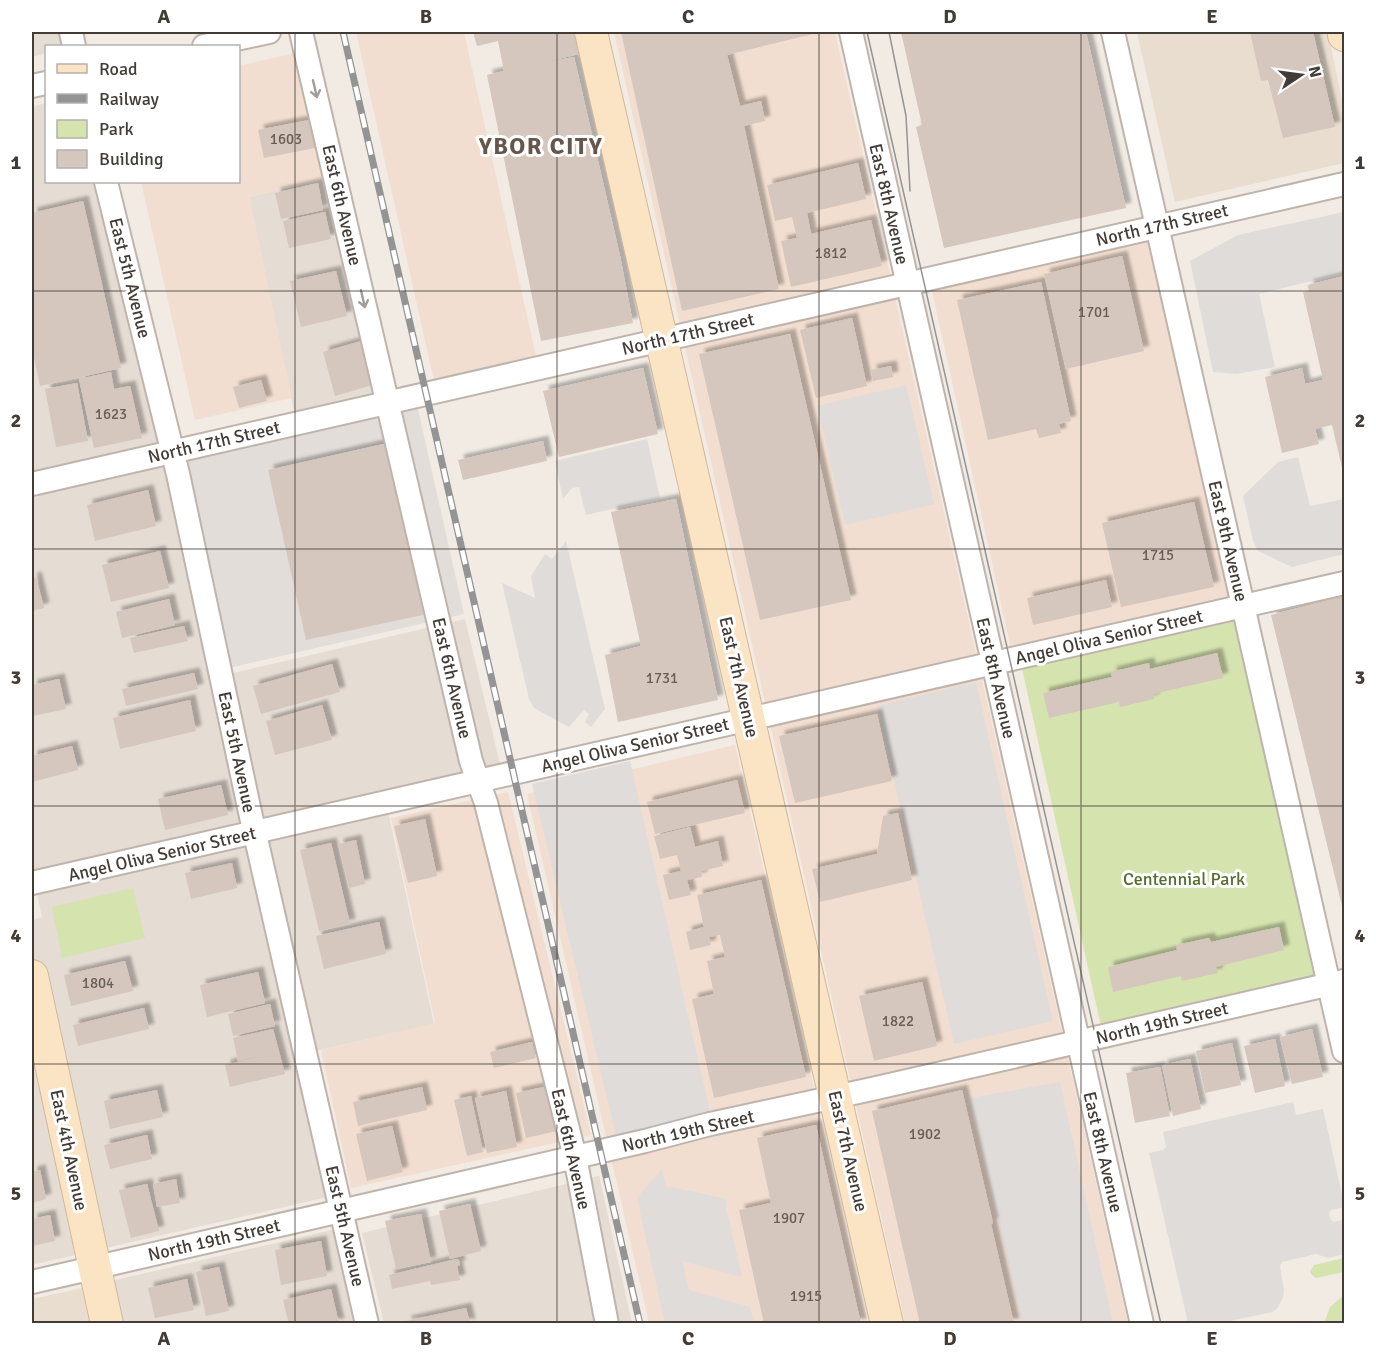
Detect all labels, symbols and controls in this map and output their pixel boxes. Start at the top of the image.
text: A [158,4,171,29]
text: B [420,4,432,29]
text: C [682,4,694,29]
text: D [943,4,957,29]
text: E [1206,4,1218,29]
legend [45,45,240,183]
north arrow [1271,45,1331,105]
text: Road [99,58,138,80]
text: N [1304,64,1326,80]
one-way arrow [309,79,321,98]
text: Railway [99,88,160,110]
text: Park [99,118,134,140]
house number: 1603 [270,130,302,148]
district label: YBOR CITY [478,131,603,161]
street label: East 8th Avenue [864,141,914,267]
street label: East 6th Avenue [317,142,367,268]
text: Building [99,148,163,170]
text: 1 [11,150,22,175]
text: 1 [1355,150,1366,175]
street label: North 17th Street [1094,199,1230,251]
street label: East 5th Avenue [104,215,156,341]
house number: 1812 [815,244,847,262]
one-way arrow [358,289,370,308]
house number: 1701 [1078,303,1110,321]
street label: North 17th Street [620,308,756,360]
house number: 1623 [95,405,127,423]
text: 2 [11,408,21,433]
text: 2 [1355,408,1365,433]
street label: North 17th Street [146,416,282,468]
street label: East 9th Avenue [1203,478,1253,604]
house number: 1715 [1142,546,1174,564]
street label: Angel Oliva Senior Street [1013,605,1205,669]
street label: East 7th Avenue [714,614,764,740]
street label: East 6th Avenue [427,615,477,741]
street label: East 8th Avenue [971,615,1021,741]
text: 3 [11,665,21,690]
text: 3 [1355,665,1365,690]
house number: 1731 [646,669,678,687]
street label: East 5th Avenue [213,689,261,815]
street label: Angel Oliva Senior Street [539,713,731,777]
street label: Angel Oliva Senior Street [66,822,258,886]
park label: Centennial Park [1123,868,1245,890]
text: 4 [11,923,22,948]
text: 4 [1355,923,1366,948]
house number: 1804 [82,974,114,992]
street label: North 19th Street [1094,997,1230,1049]
house number: 1822 [882,1012,914,1030]
street label: East 6th Avenue [546,1086,596,1212]
street label: East 4th Avenue [45,1087,93,1213]
street label: East 7th Avenue [823,1088,873,1214]
street label: East 8th Avenue [1078,1089,1128,1215]
street label: North 19th Street [620,1105,756,1157]
house number: 1902 [909,1125,941,1143]
street label: East 5th Avenue [320,1163,370,1289]
text: 5 [11,1181,21,1206]
text: 5 [1355,1181,1365,1206]
house number: 1907 [773,1209,805,1227]
street label: North 19th Street [146,1214,282,1266]
house number: 1915 [790,1287,822,1305]
text: A [158,1326,171,1351]
text: B [420,1326,432,1351]
text: C [682,1326,694,1351]
text: D [943,1326,957,1351]
text: E [1206,1326,1218,1351]

